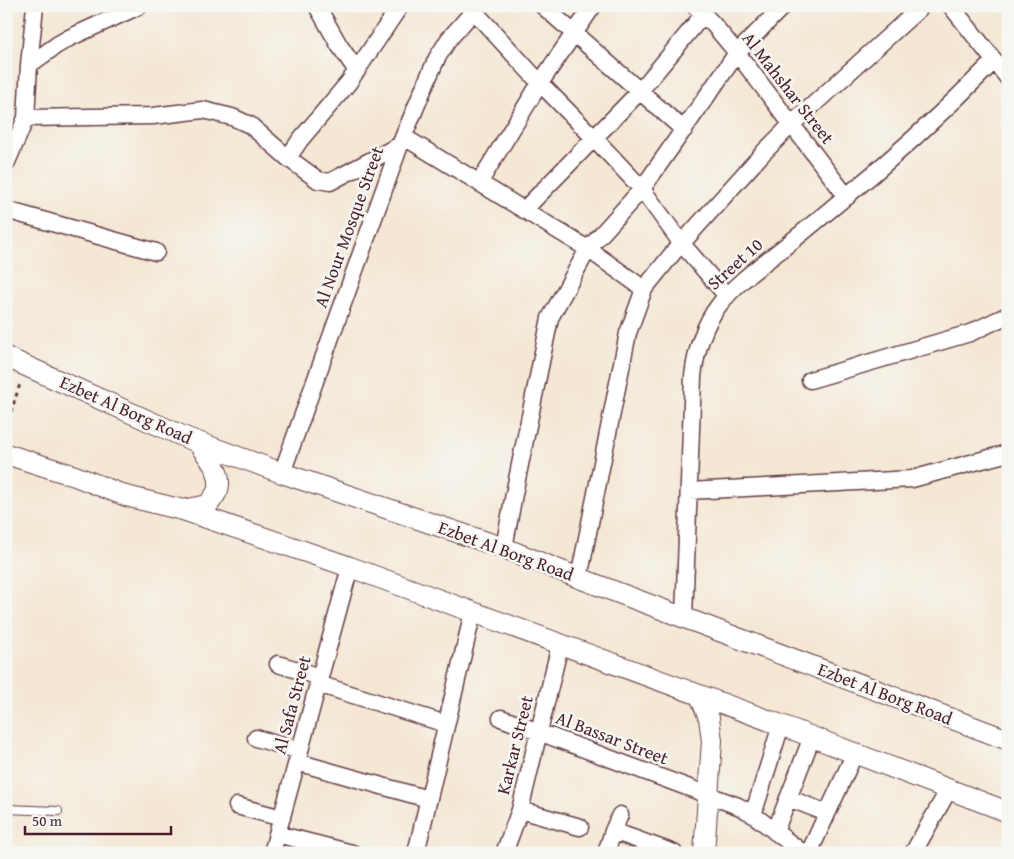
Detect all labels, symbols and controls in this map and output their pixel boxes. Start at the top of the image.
street label: Al Mahshar Street [736,26,841,150]
street label: Al Nour Mosque Street [307,142,391,311]
street label: Street 10 [701,231,769,296]
street label: Ezbet Al Borg Road [56,368,197,451]
street label: Ezbet Al Borg Road [435,513,578,588]
street label: Al Safa Street [265,652,318,757]
street label: Ezbet Al Borg Road [814,655,957,732]
street label: Karkar Street [489,692,540,797]
street label: Al Bassar Street [552,704,673,772]
scale bar [25,804,171,836]
text: 50 m [32,810,63,831]

